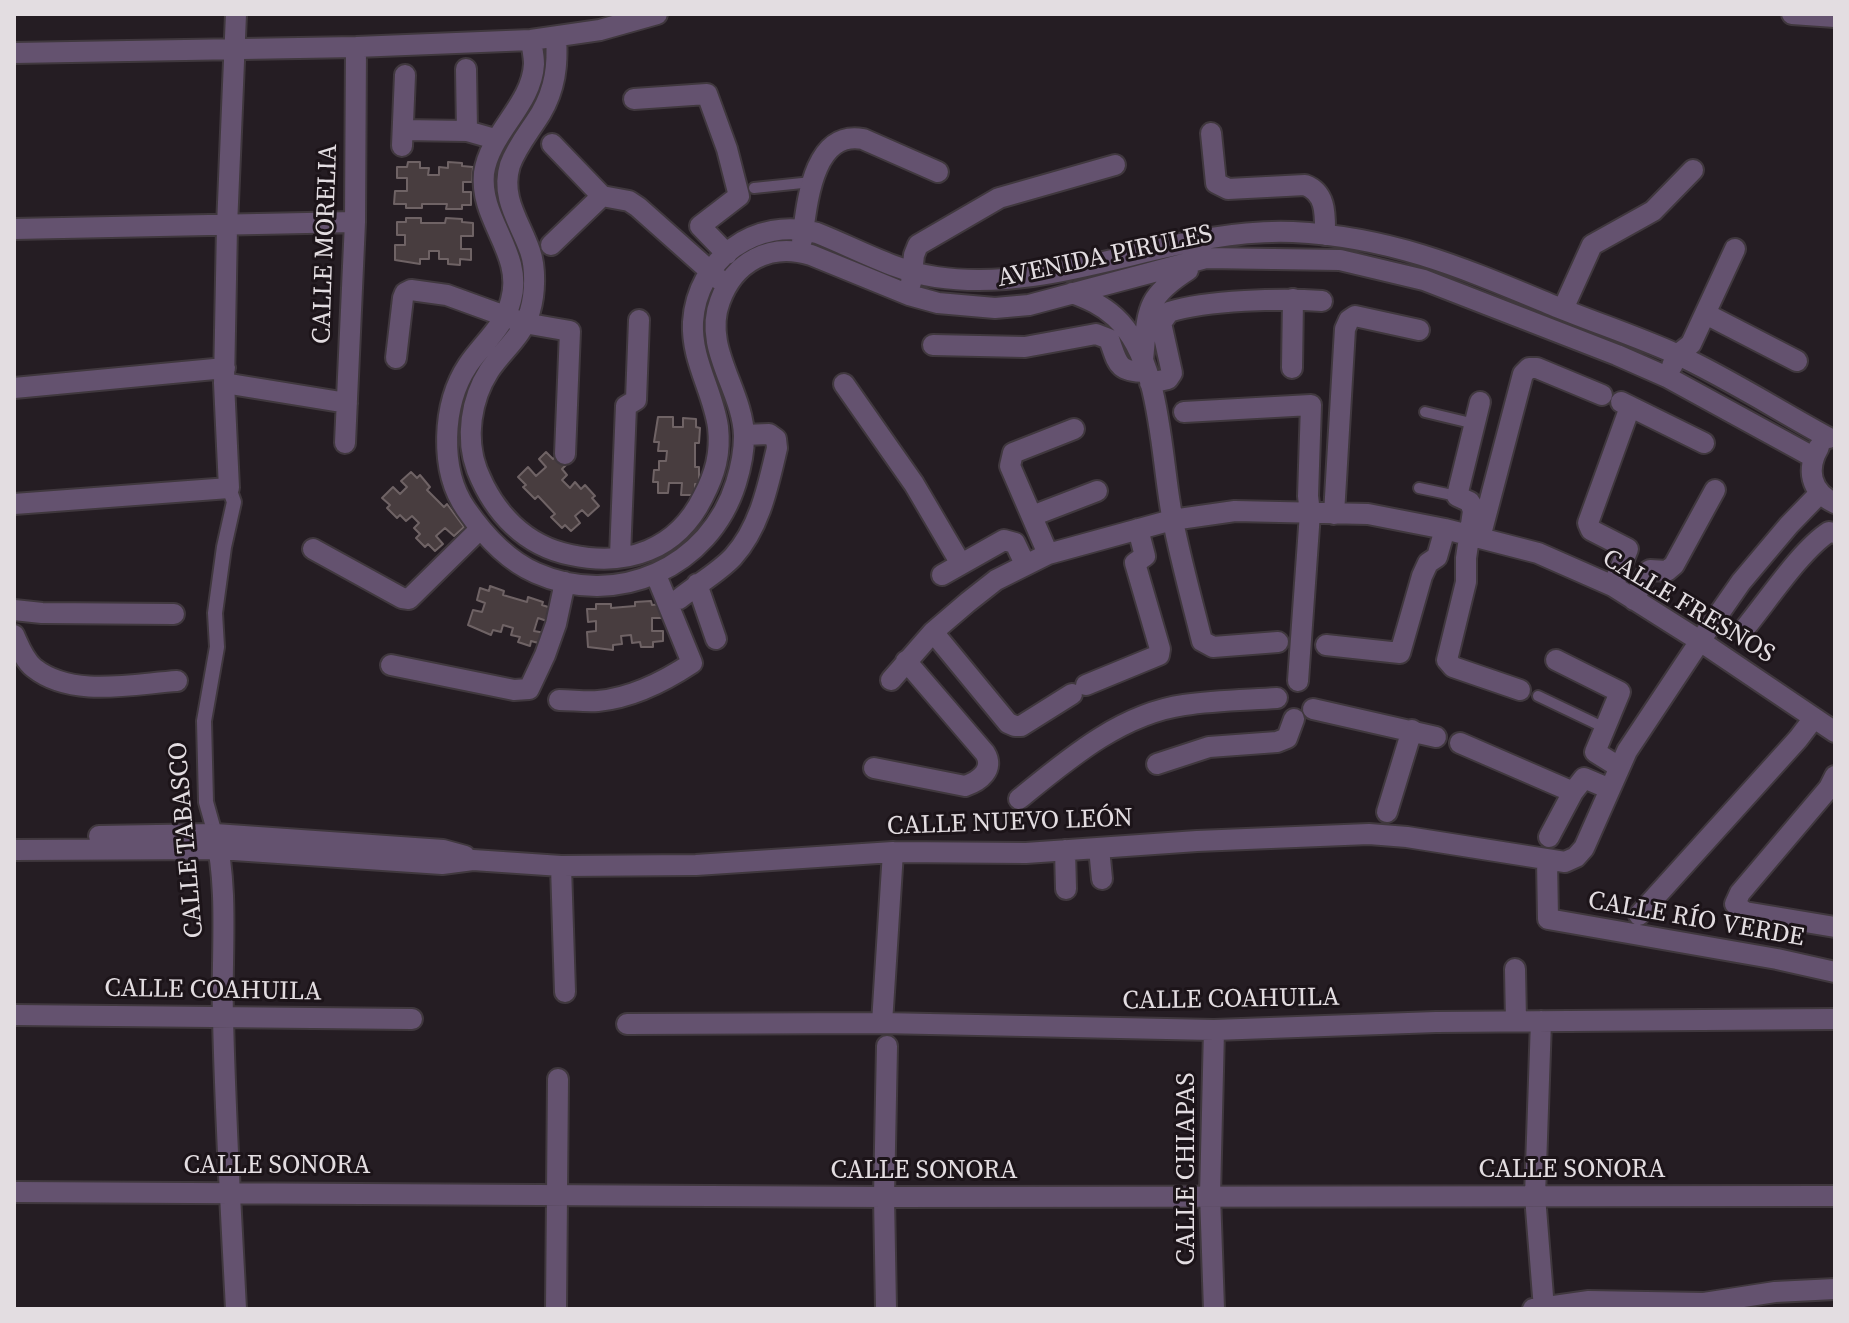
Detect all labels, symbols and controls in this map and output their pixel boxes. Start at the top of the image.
street label: CALLE MORELIA [307,143,345,345]
street label: AVENIDA PIRULES [995,219,1215,295]
street label: CALLE FRESNOS [1596,543,1780,671]
street label: CALLE TABASCO [163,741,211,939]
street label: CALLE NUEVO LEÓN [887,803,1133,843]
street label: CALLE RÍO VERDE [1585,886,1807,954]
street label: CALLE COAHUILA [104,974,322,1008]
street label: CALLE COAHUILA [1122,983,1340,1017]
street label: CALLE CHIAPAS [1171,1073,1203,1265]
street label: CALLE SONORA [183,1150,371,1182]
street label: CALLE SONORA [1478,1154,1666,1186]
street label: CALLE SONORA [830,1155,1018,1187]

